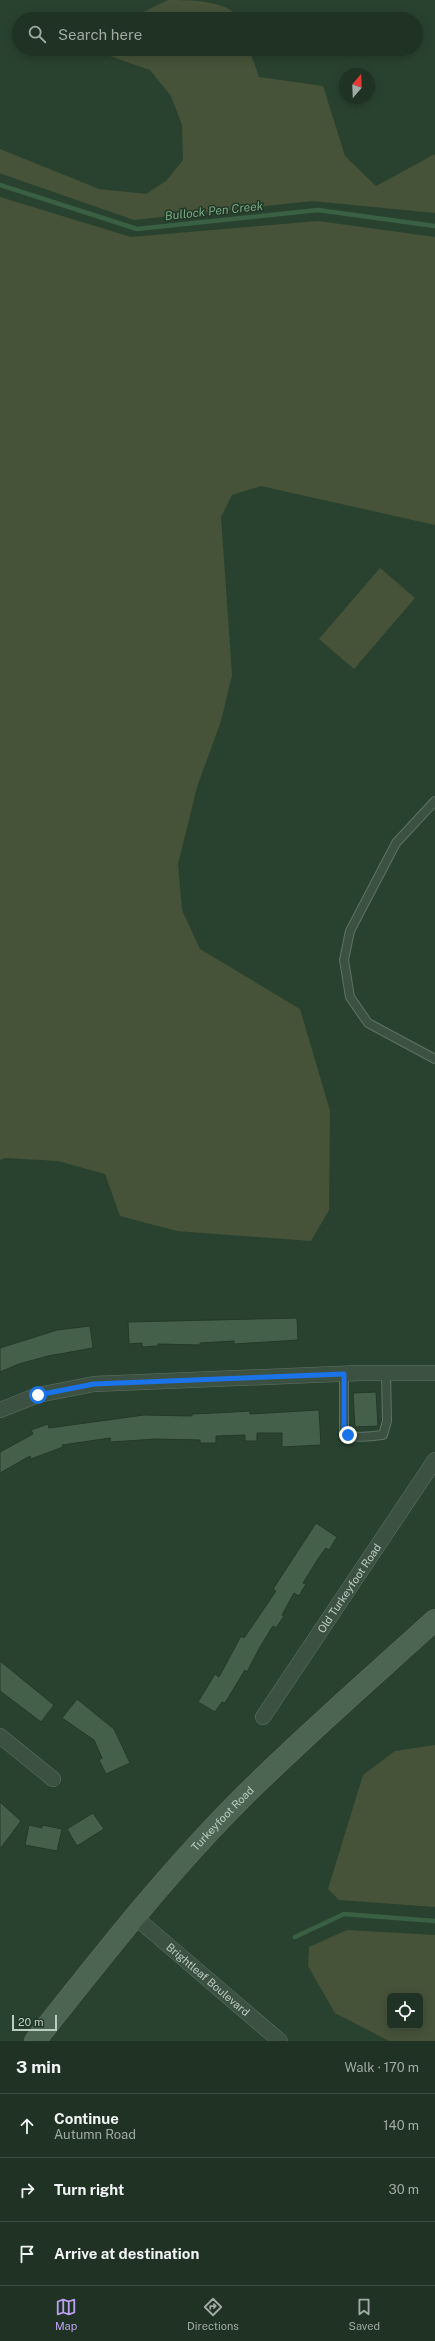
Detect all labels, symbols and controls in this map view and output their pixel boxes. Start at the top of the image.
search box [12,12,423,56]
icon: search [26,23,48,45]
text: Search here [58,26,142,43]
north arrow [339,68,375,104]
water label: Bullock Pen Creek [164,199,264,223]
route start [29,1386,47,1404]
route end [339,1426,357,1444]
street label: Old Turkeyfoot Road [315,1541,383,1635]
street label: Turkeyfoot Road [189,1784,256,1853]
street label: Brightleaf Boulevard [164,1941,252,2018]
map controls [387,1993,423,2029]
button: locate [387,1993,423,2029]
scale bar [12,2013,57,2032]
text: 20 m [18,2016,43,2028]
text: 3 min [16,2057,61,2077]
text: Walk · 170 m [344,2060,419,2075]
text: Continue [54,2110,119,2127]
icon: ahead [16,2115,38,2137]
text: 140 m [383,2118,419,2133]
text: Autumn Road [54,2127,136,2142]
icon: right [16,2179,38,2201]
text: Turn right [54,2181,124,2198]
text: 30 m [389,2182,419,2197]
icon: arrive [16,2243,38,2265]
text: Arrive at destination [54,2245,199,2262]
tab: Map [55,2296,77,2332]
tab: Directions [187,2296,239,2332]
tab: Saved [349,2296,380,2332]

